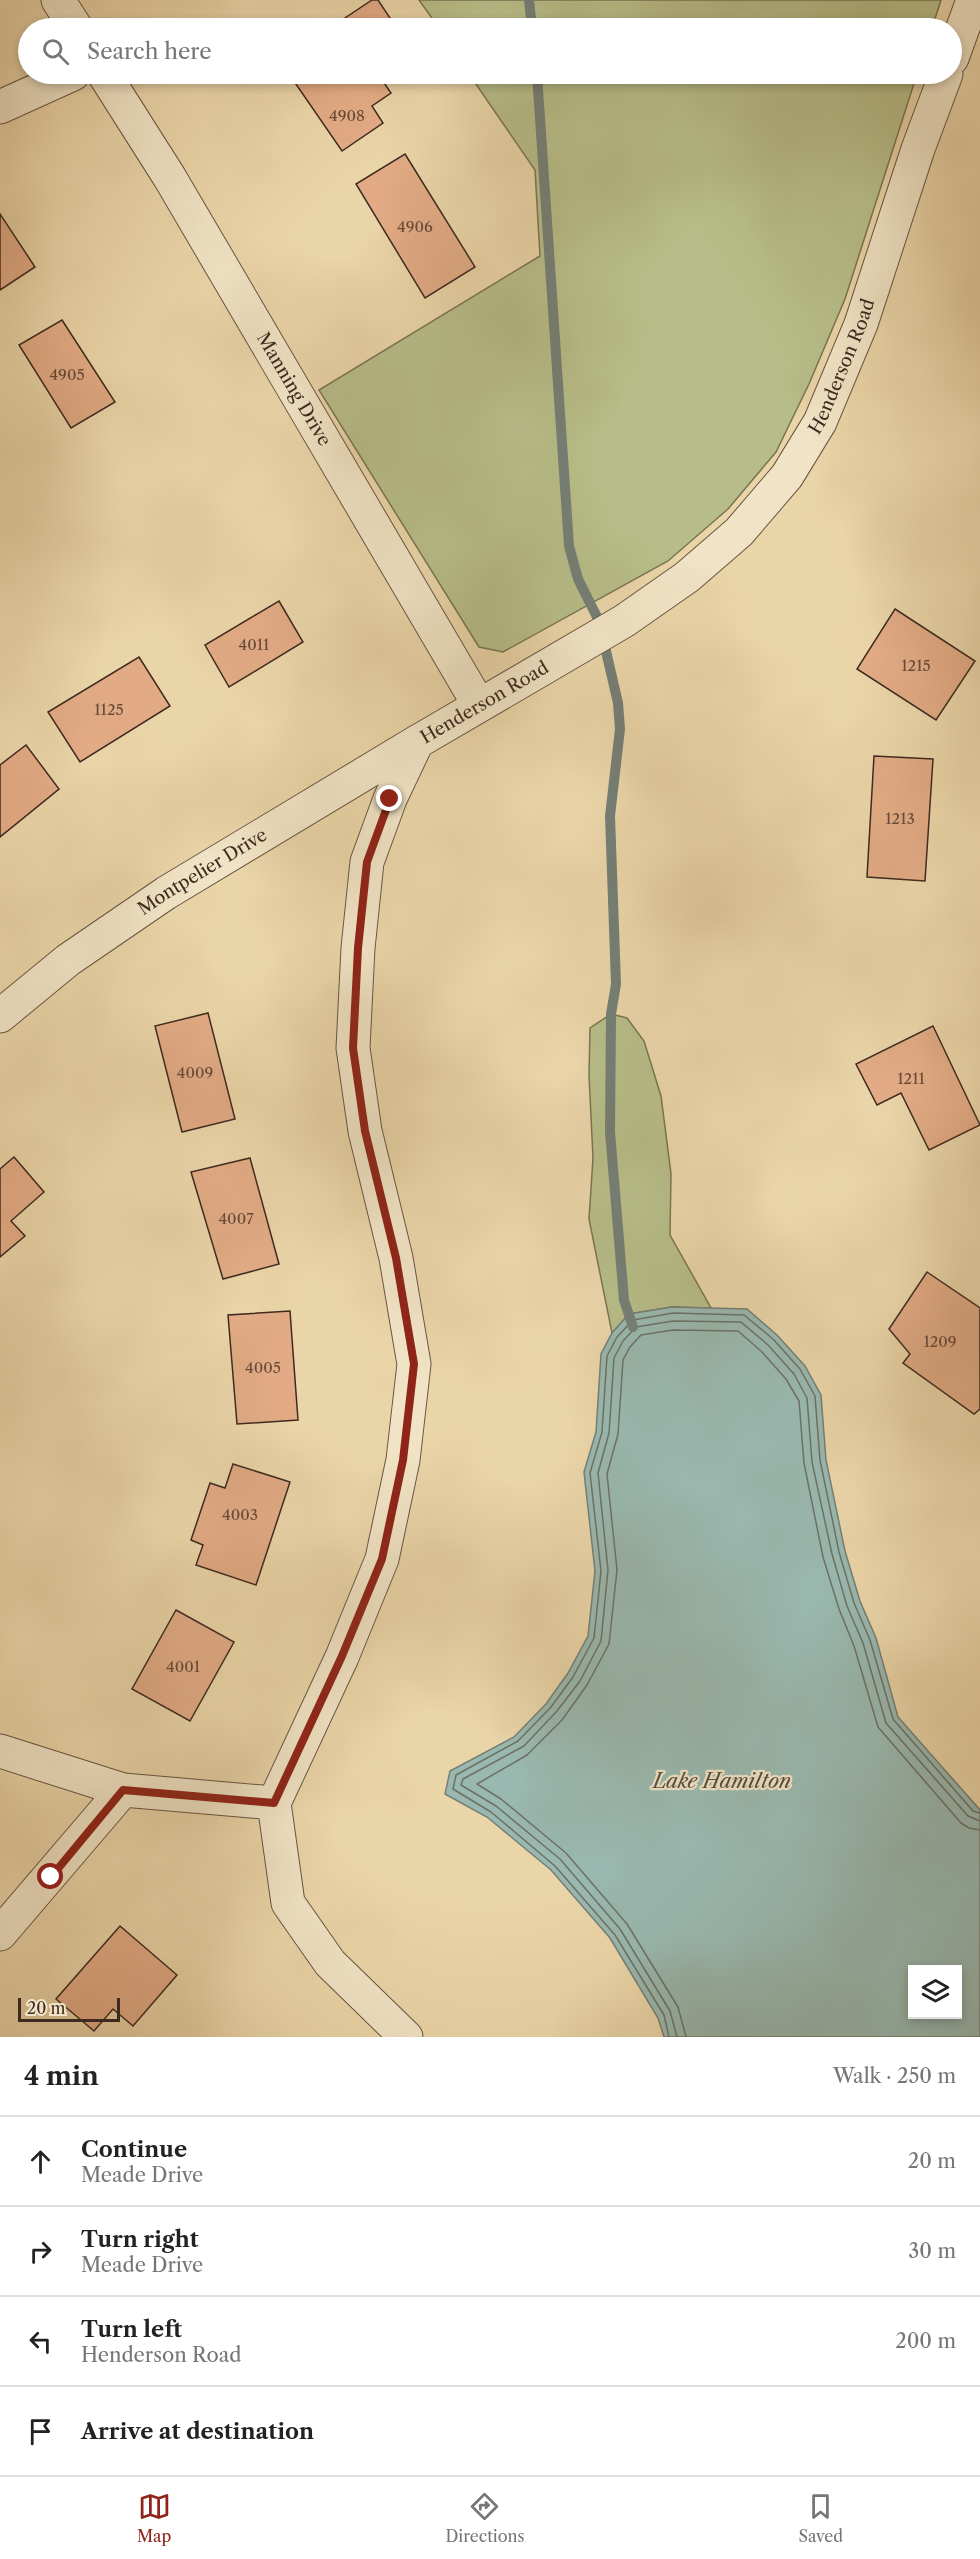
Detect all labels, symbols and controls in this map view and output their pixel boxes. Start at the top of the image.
search box [18,18,962,84]
icon: search [39,35,72,68]
text: Search here [87,38,212,65]
house number: 4908 [329,106,365,125]
house number: 4906 [397,217,433,236]
street label: Henderson Road [804,296,879,438]
street label: Manning Drive [252,328,336,450]
house number: 4905 [49,365,85,384]
house number: 4011 [239,635,270,654]
house number: 1215 [901,656,931,675]
street label: Henderson Road [416,657,552,749]
house number: 1125 [94,700,124,719]
route end [376,785,402,811]
house number: 1213 [885,809,915,828]
street label: Montpelier Drive [134,824,271,920]
house number: 4009 [177,1063,213,1082]
house number: 1211 [897,1069,925,1088]
house number: 4007 [218,1209,254,1228]
house number: 1209 [923,1332,957,1351]
house number: 4005 [245,1358,281,1377]
house number: 4003 [222,1505,258,1524]
house number: 4001 [166,1657,201,1676]
water label: Lake Hamilton [651,1769,791,1793]
route start [37,1863,63,1889]
map controls [908,1965,962,2019]
button: layers [908,1965,962,2019]
scale bar [18,1995,120,2022]
text: 20 m [27,1998,66,2018]
text: 4 min [24,2060,99,2092]
text: Walk · 250 m [833,2064,956,2088]
text: Continue [81,2136,187,2163]
icon: ahead [24,2145,57,2178]
text: 20 m [908,2149,956,2173]
text: Meade Drive [81,2163,203,2187]
text: Turn right [81,2226,199,2253]
icon: right [24,2235,57,2268]
text: 30 m [908,2239,956,2263]
text: Meade Drive [81,2253,203,2277]
text: Turn left [81,2316,182,2343]
icon: left [24,2325,57,2358]
text: 200 m [895,2329,956,2353]
text: Henderson Road [81,2343,241,2367]
icon: arrive [24,2415,57,2448]
text: Arrive at destination [81,2418,314,2445]
tab: Map [137,2490,171,2546]
tab: Directions [445,2490,524,2546]
tab: Saved [799,2490,843,2546]

